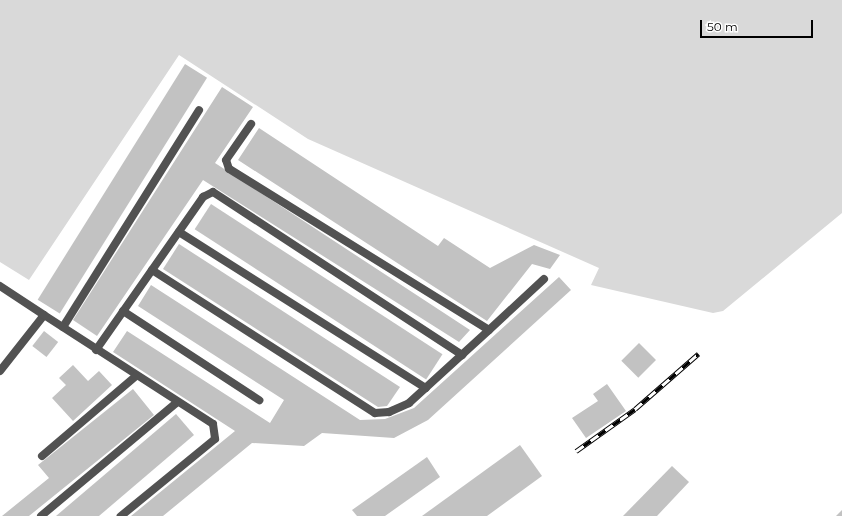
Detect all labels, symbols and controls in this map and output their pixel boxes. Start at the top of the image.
scale bar [702,12,815,38]
text: 50 m [707,19,738,34]

